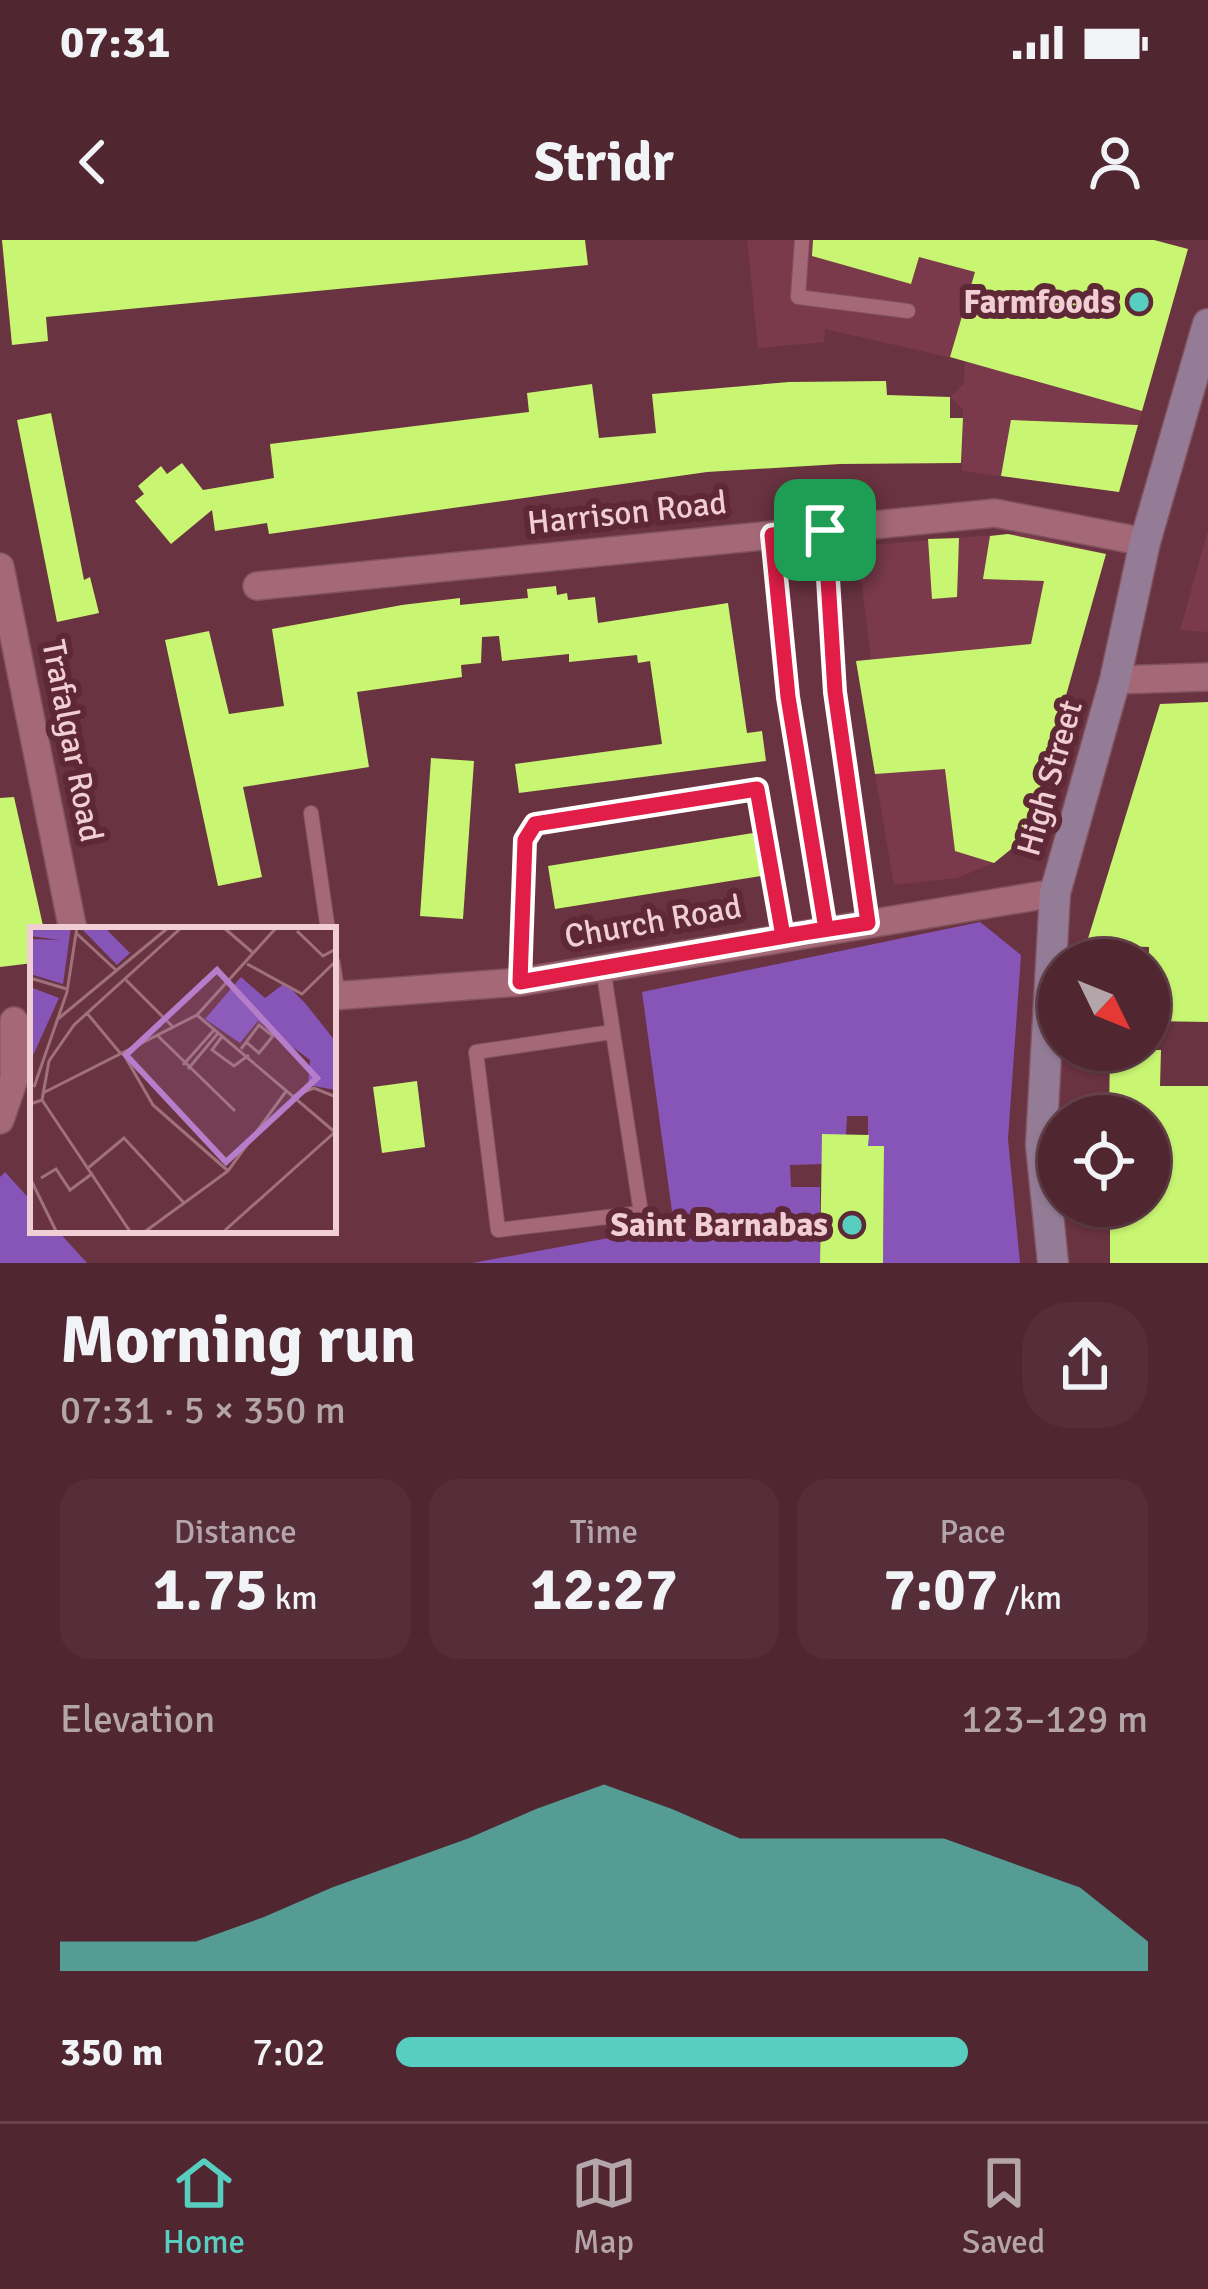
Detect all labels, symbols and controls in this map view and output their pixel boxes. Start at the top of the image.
text: 07:31 [60,15,170,70]
icon: back [60,129,126,195]
text: Stridr [534,129,674,196]
icon: person [1082,129,1148,195]
place label: Farmfoods [963,282,1115,323]
marker: Farmfoods [1126,289,1152,315]
pin [774,479,876,581]
street label: Harrison Road [525,482,729,544]
icon: arrive [792,497,858,563]
street label: Trafalgar Road [32,637,112,845]
street label: High Street [1008,696,1092,860]
street label: Church Road [561,886,745,958]
inset map [30,927,336,1233]
north arrow [1038,939,1170,1071]
map controls [1038,939,1170,1227]
button: locate [1038,1095,1170,1227]
place label: Saint Barnabas [611,1205,828,1246]
marker: Saint Barnabas [839,1212,865,1238]
text: Morning run [60,1300,416,1381]
button: share [1022,1302,1148,1428]
text: 07:31 · 5 × 350 m [60,1386,346,1434]
text: Distance [174,1512,297,1553]
text: Time [570,1512,638,1553]
text: Pace [939,1512,1006,1553]
text: 1.75 [153,1553,267,1627]
text: 12:27 [530,1553,678,1627]
text: 7:07 [883,1553,998,1627]
text: km [267,1578,318,1619]
text: /km [998,1578,1062,1619]
text: Elevation [60,1695,215,1743]
text: 123–129 m [961,1695,1148,1743]
text: 350 m [60,2028,163,2076]
text: 7:02 [252,2028,326,2076]
tab: Home [163,2150,245,2263]
tab: Map [571,2150,637,2263]
tab: Saved [962,2150,1045,2263]

